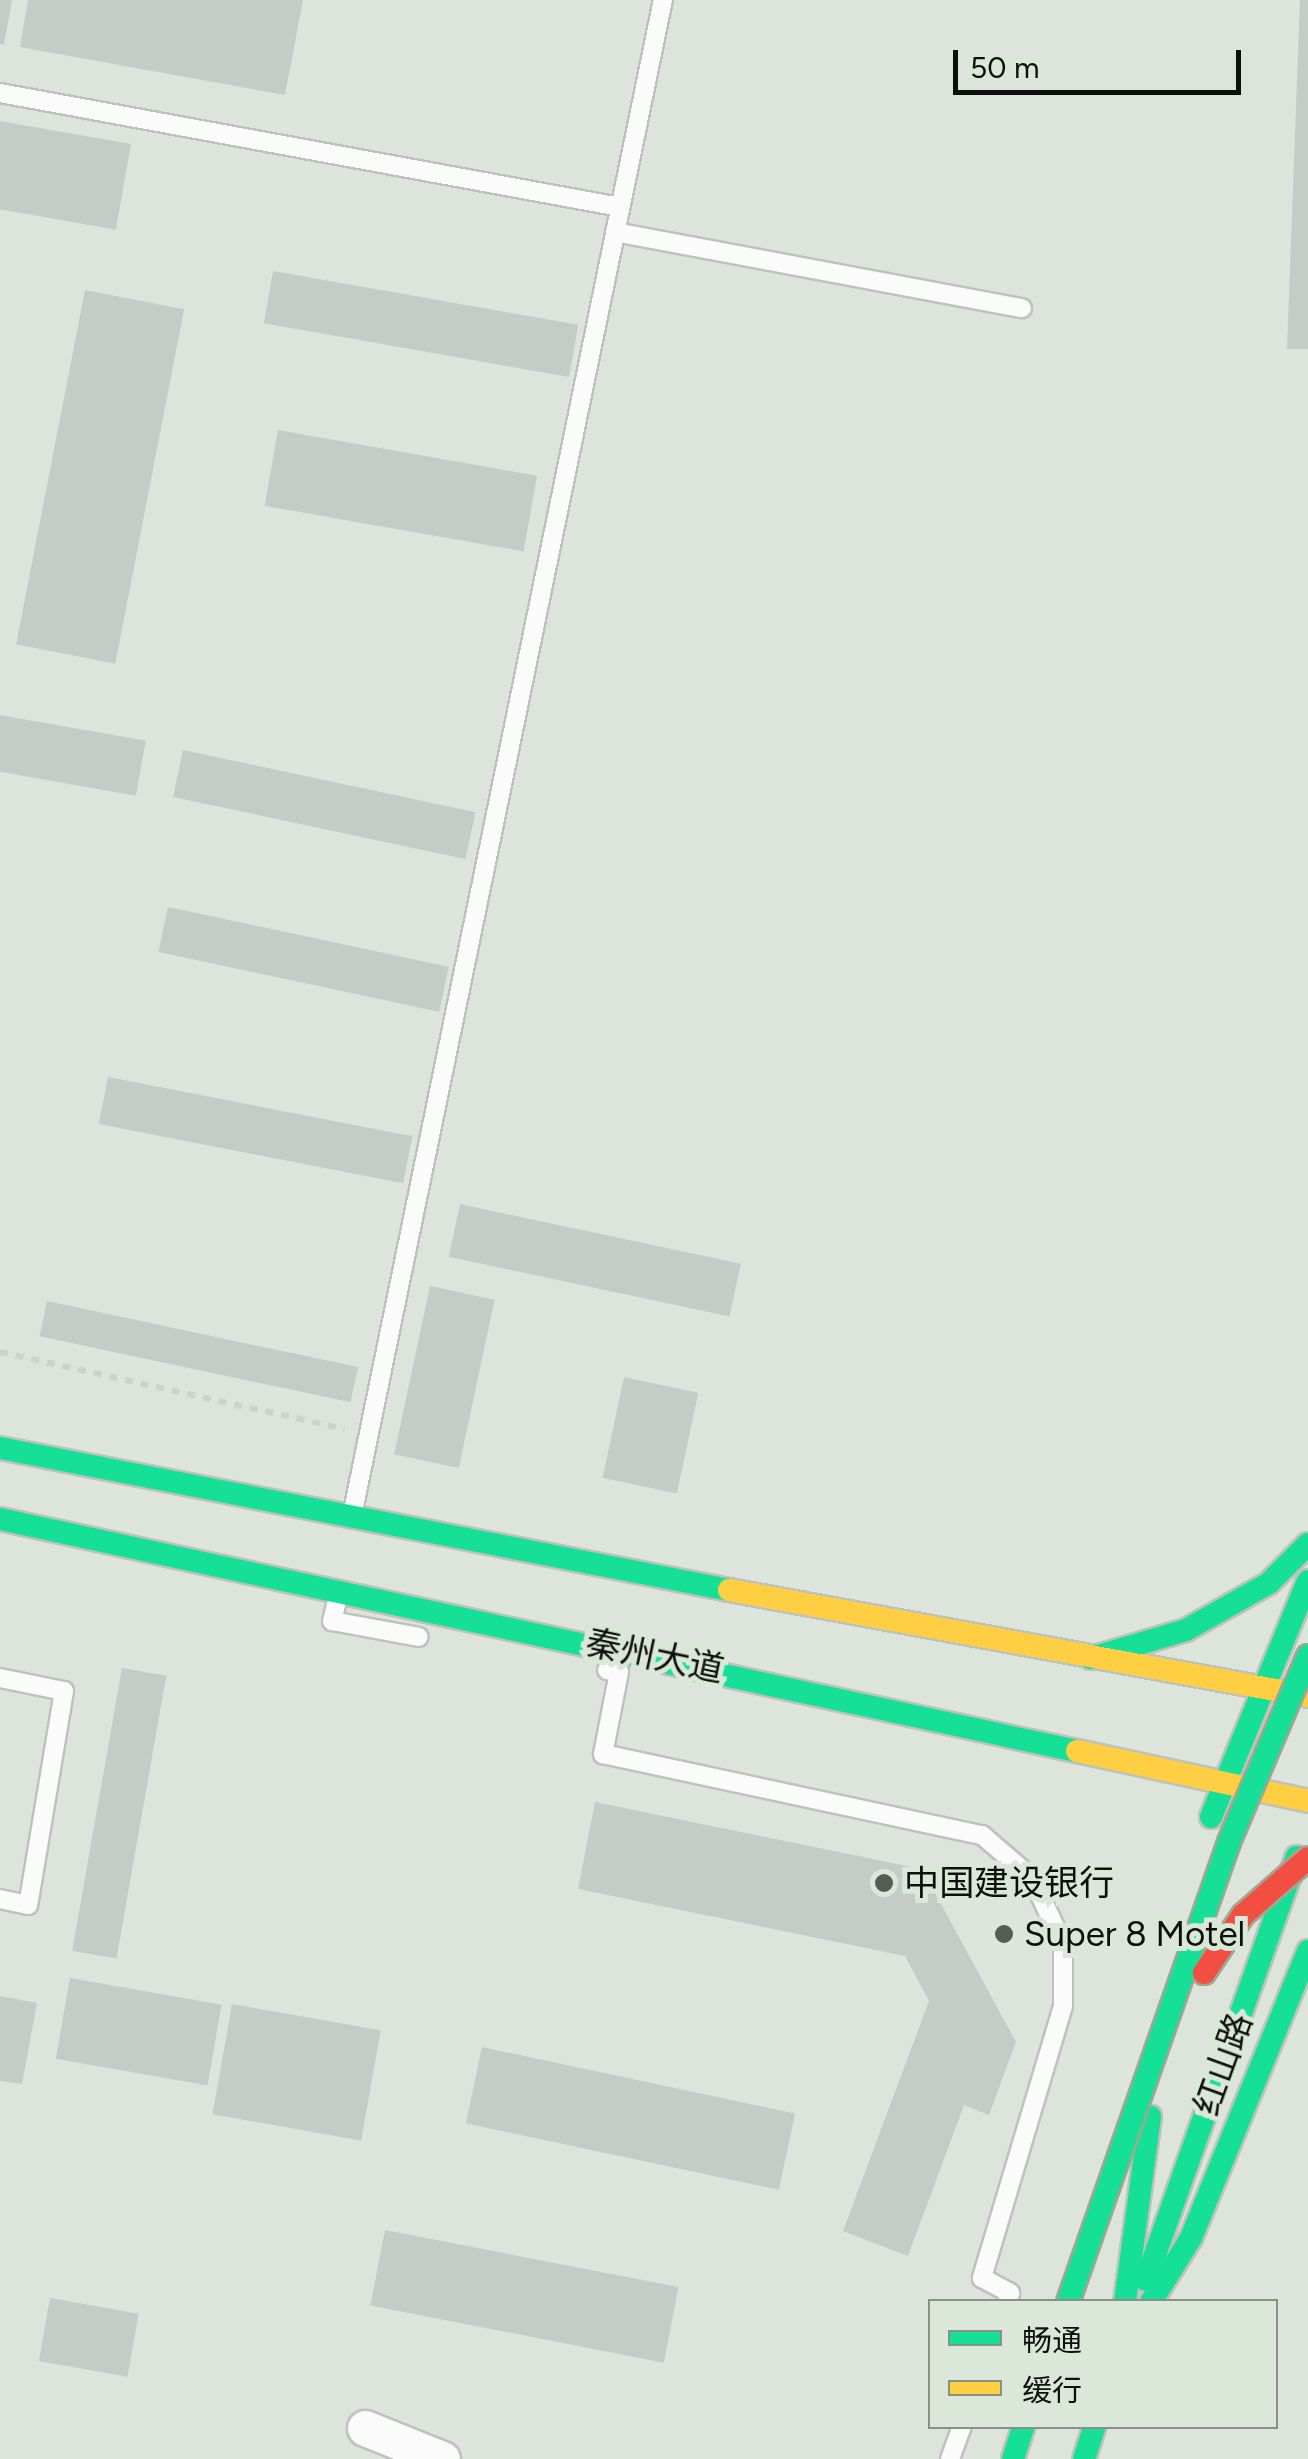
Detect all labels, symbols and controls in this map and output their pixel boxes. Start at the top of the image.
scale bar [958,30,1246,92]
text: 50 m [970,49,1039,86]
street label: 秦州大道 [582,1621,728,1691]
place label: 中国建设银行 [904,1862,1114,1904]
marker: 中国建设银行 [873,1872,895,1894]
place label: Super 8 Motel [1024,1913,1245,1955]
marker: Super 8 Motel [993,1923,1015,1945]
street label: 红山路 [1185,2007,1261,2121]
legend [928,2299,1278,2429]
text: 畅通 [1022,2322,1082,2359]
text: 缓行 [1022,2372,1082,2409]

